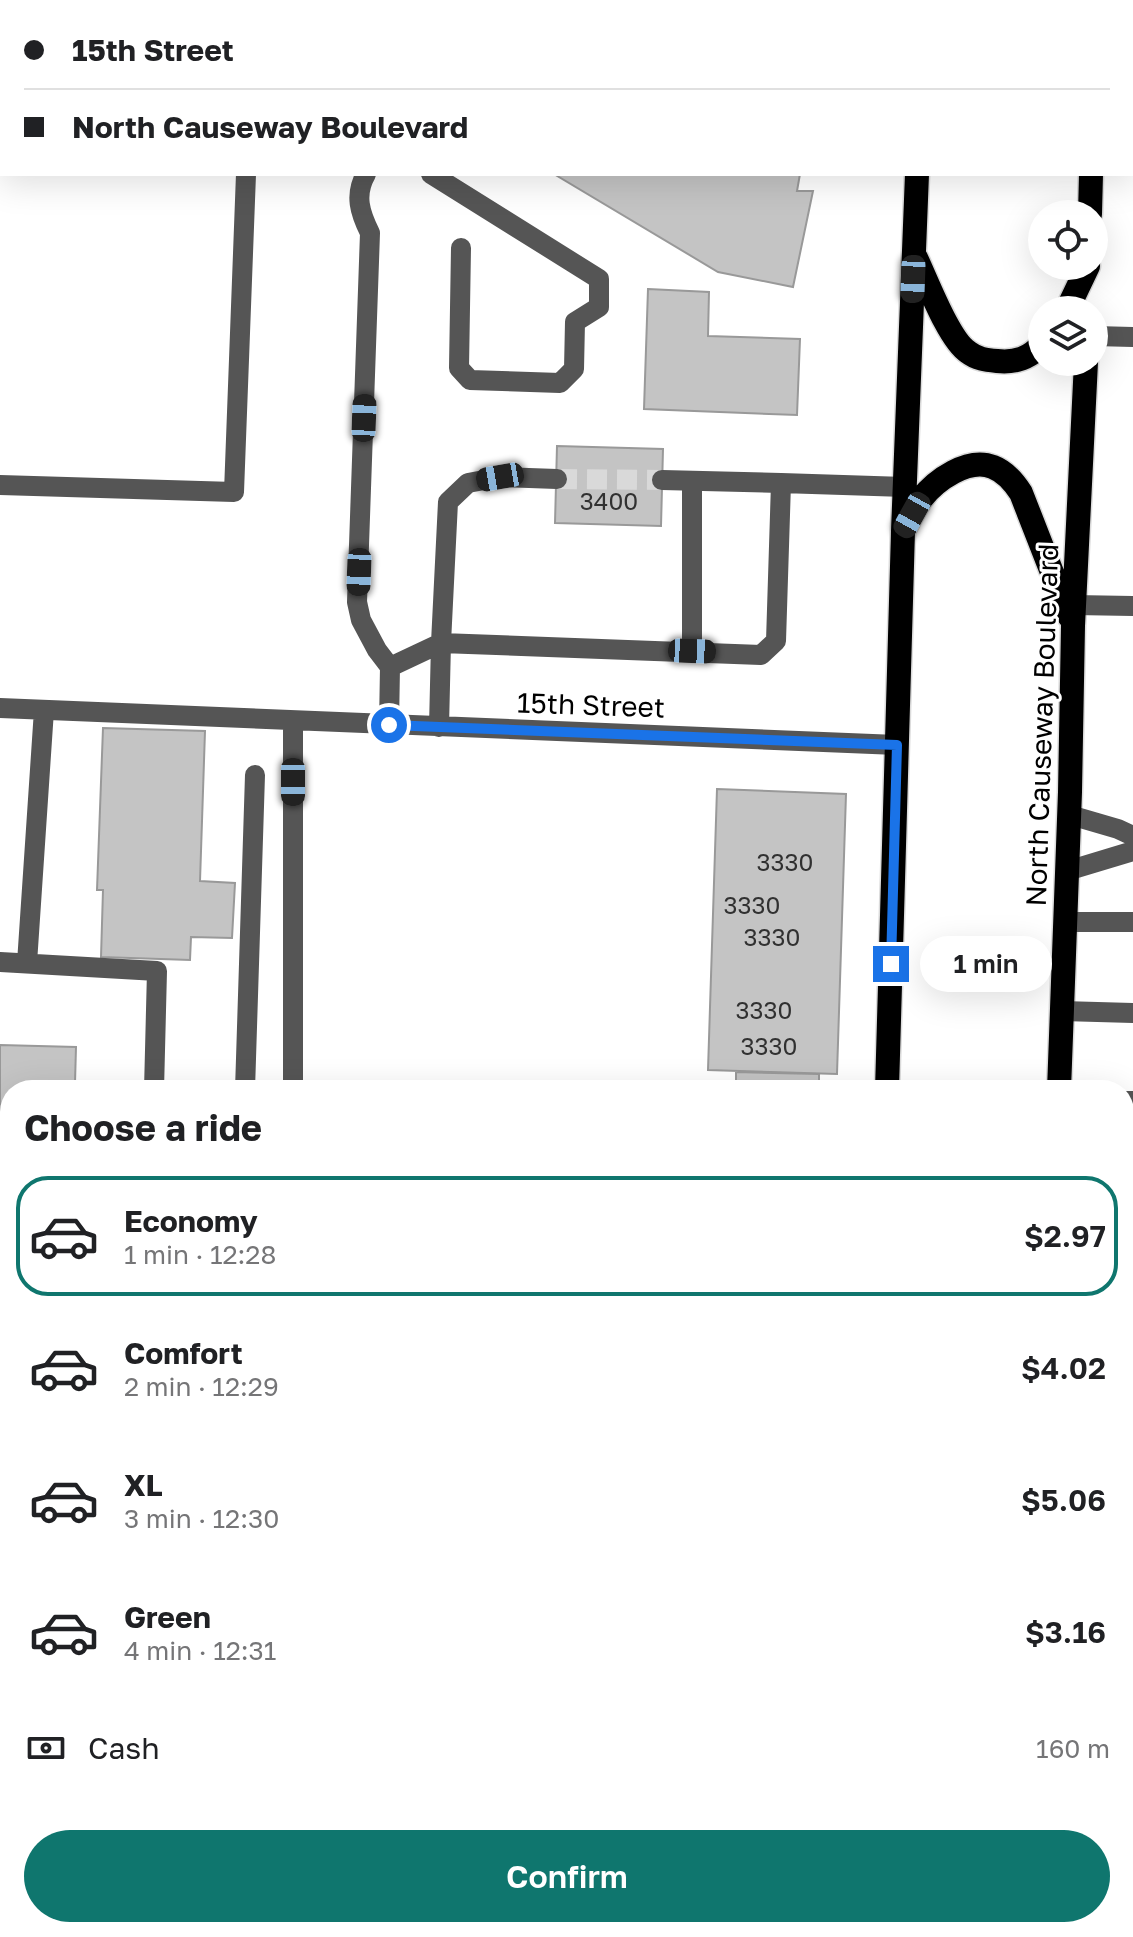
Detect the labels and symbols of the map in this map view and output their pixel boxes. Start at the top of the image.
car [900,255,926,303]
car [351,394,377,442]
car [474,461,526,493]
house number: 3400 [580,486,638,515]
car [890,488,934,542]
street label: North Causeway Boulevard [1019,543,1064,907]
car [346,548,372,596]
car [668,638,716,664]
street label: 15th Street [516,685,666,724]
route start [371,707,407,743]
car [281,758,305,806]
house number: 3330 [757,847,814,876]
house number: 3330 [724,890,781,919]
house number: 3330 [744,922,801,951]
callout: 1 min [919,936,1051,992]
route end [873,946,909,982]
house number: 3330 [736,995,793,1024]
house number: 3330 [741,1031,798,1060]

